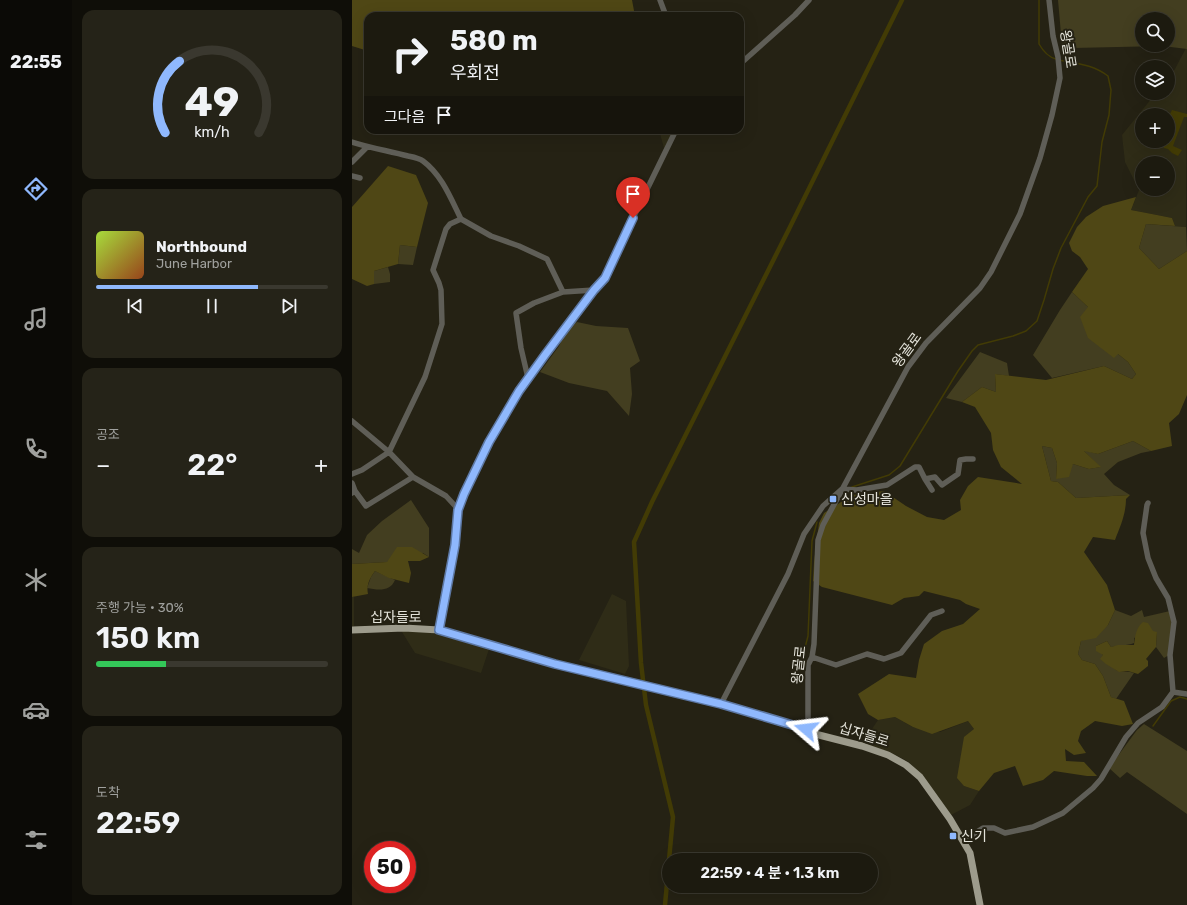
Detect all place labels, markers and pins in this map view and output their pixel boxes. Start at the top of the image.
pin [616,177,650,218]
place label: 신성마을 [841,491,893,508]
marker: 신성마을 [828,494,838,504]
place label: 신기 [961,828,987,845]
marker: 신기 [948,831,958,841]

